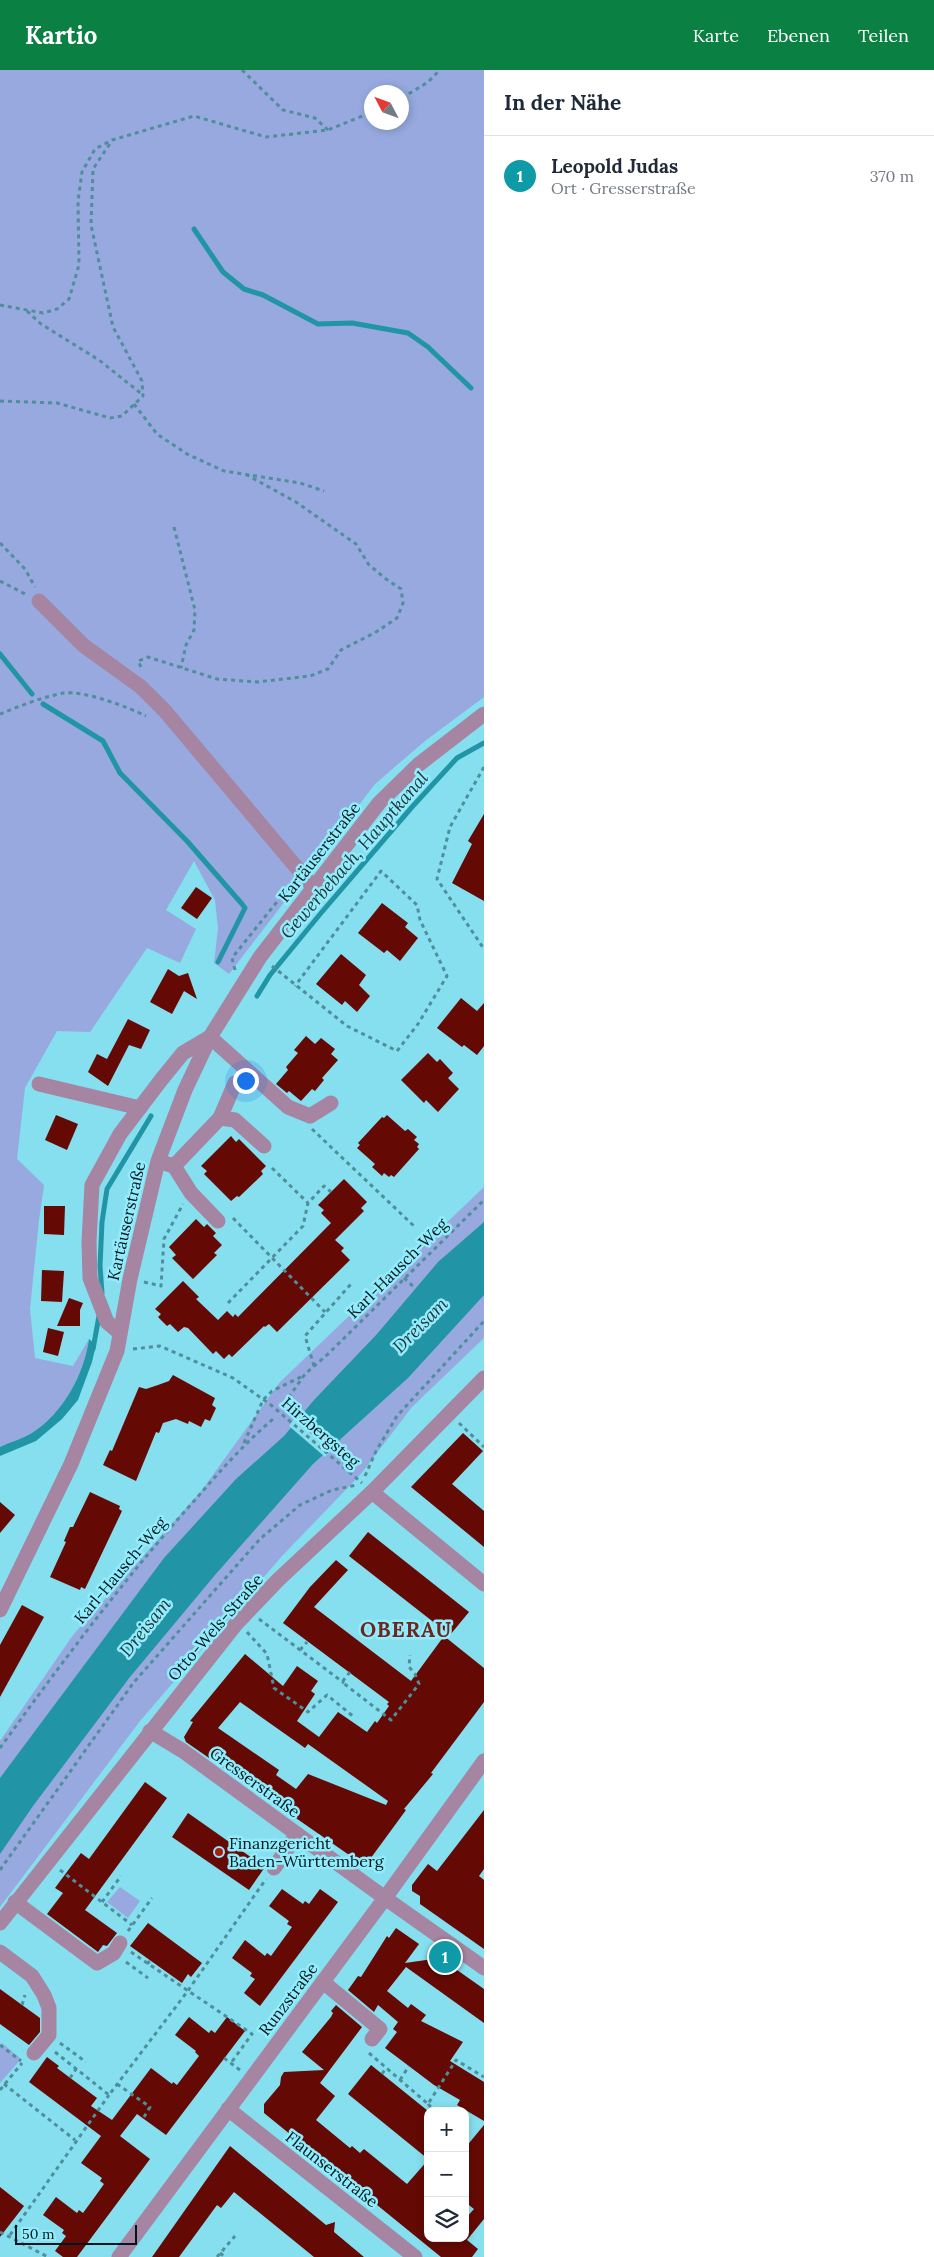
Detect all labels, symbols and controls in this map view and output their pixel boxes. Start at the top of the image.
text: Kartio [25,20,97,51]
text: Karte [693,24,739,47]
text: Ebenen [767,24,830,47]
text: Teilen [858,24,909,47]
north arrow [364,85,409,130]
text: In der Nähe [504,89,621,116]
text: Leopold Judas [551,154,678,178]
text: 1 [517,166,523,186]
text: 370 m [870,166,914,186]
text: Ort · Gresserstraße [551,178,696,198]
water label: Gewerbebach, Hauptkanal [275,767,433,943]
street label: Kartäuserstraße [274,798,364,906]
your location [233,1068,259,1094]
street label: Kartäuserstraße [103,1159,149,1282]
street label: Karl-Hausch-Weg [343,1213,452,1322]
water label: Dreisam [387,1292,453,1358]
street label: Hirzbergsteg [278,1393,365,1472]
street label: Karl-Hausch-Weg [69,1511,171,1628]
street label: Otto-Wels-Straße [163,1569,267,1685]
water label: Dreisam [114,1593,176,1661]
district label: OBERAU [360,1616,452,1643]
street label: Gresserstraße [206,1743,304,1822]
place label: Finanzgericht Baden-Württemberg [229,1833,385,1871]
marker: Finanzgericht Baden-Württemberg [213,1846,225,1858]
pin: 1 [429,1938,461,1976]
street label: Runzstraße [254,1958,322,2039]
map controls [424,2107,469,2242]
button: + [424,2107,469,2152]
street label: Flaunserstraße [282,2127,382,2211]
button: − [424,2152,469,2197]
button: layers [424,2197,469,2242]
scale bar [15,2222,138,2245]
text: 50 m [22,2225,55,2243]

